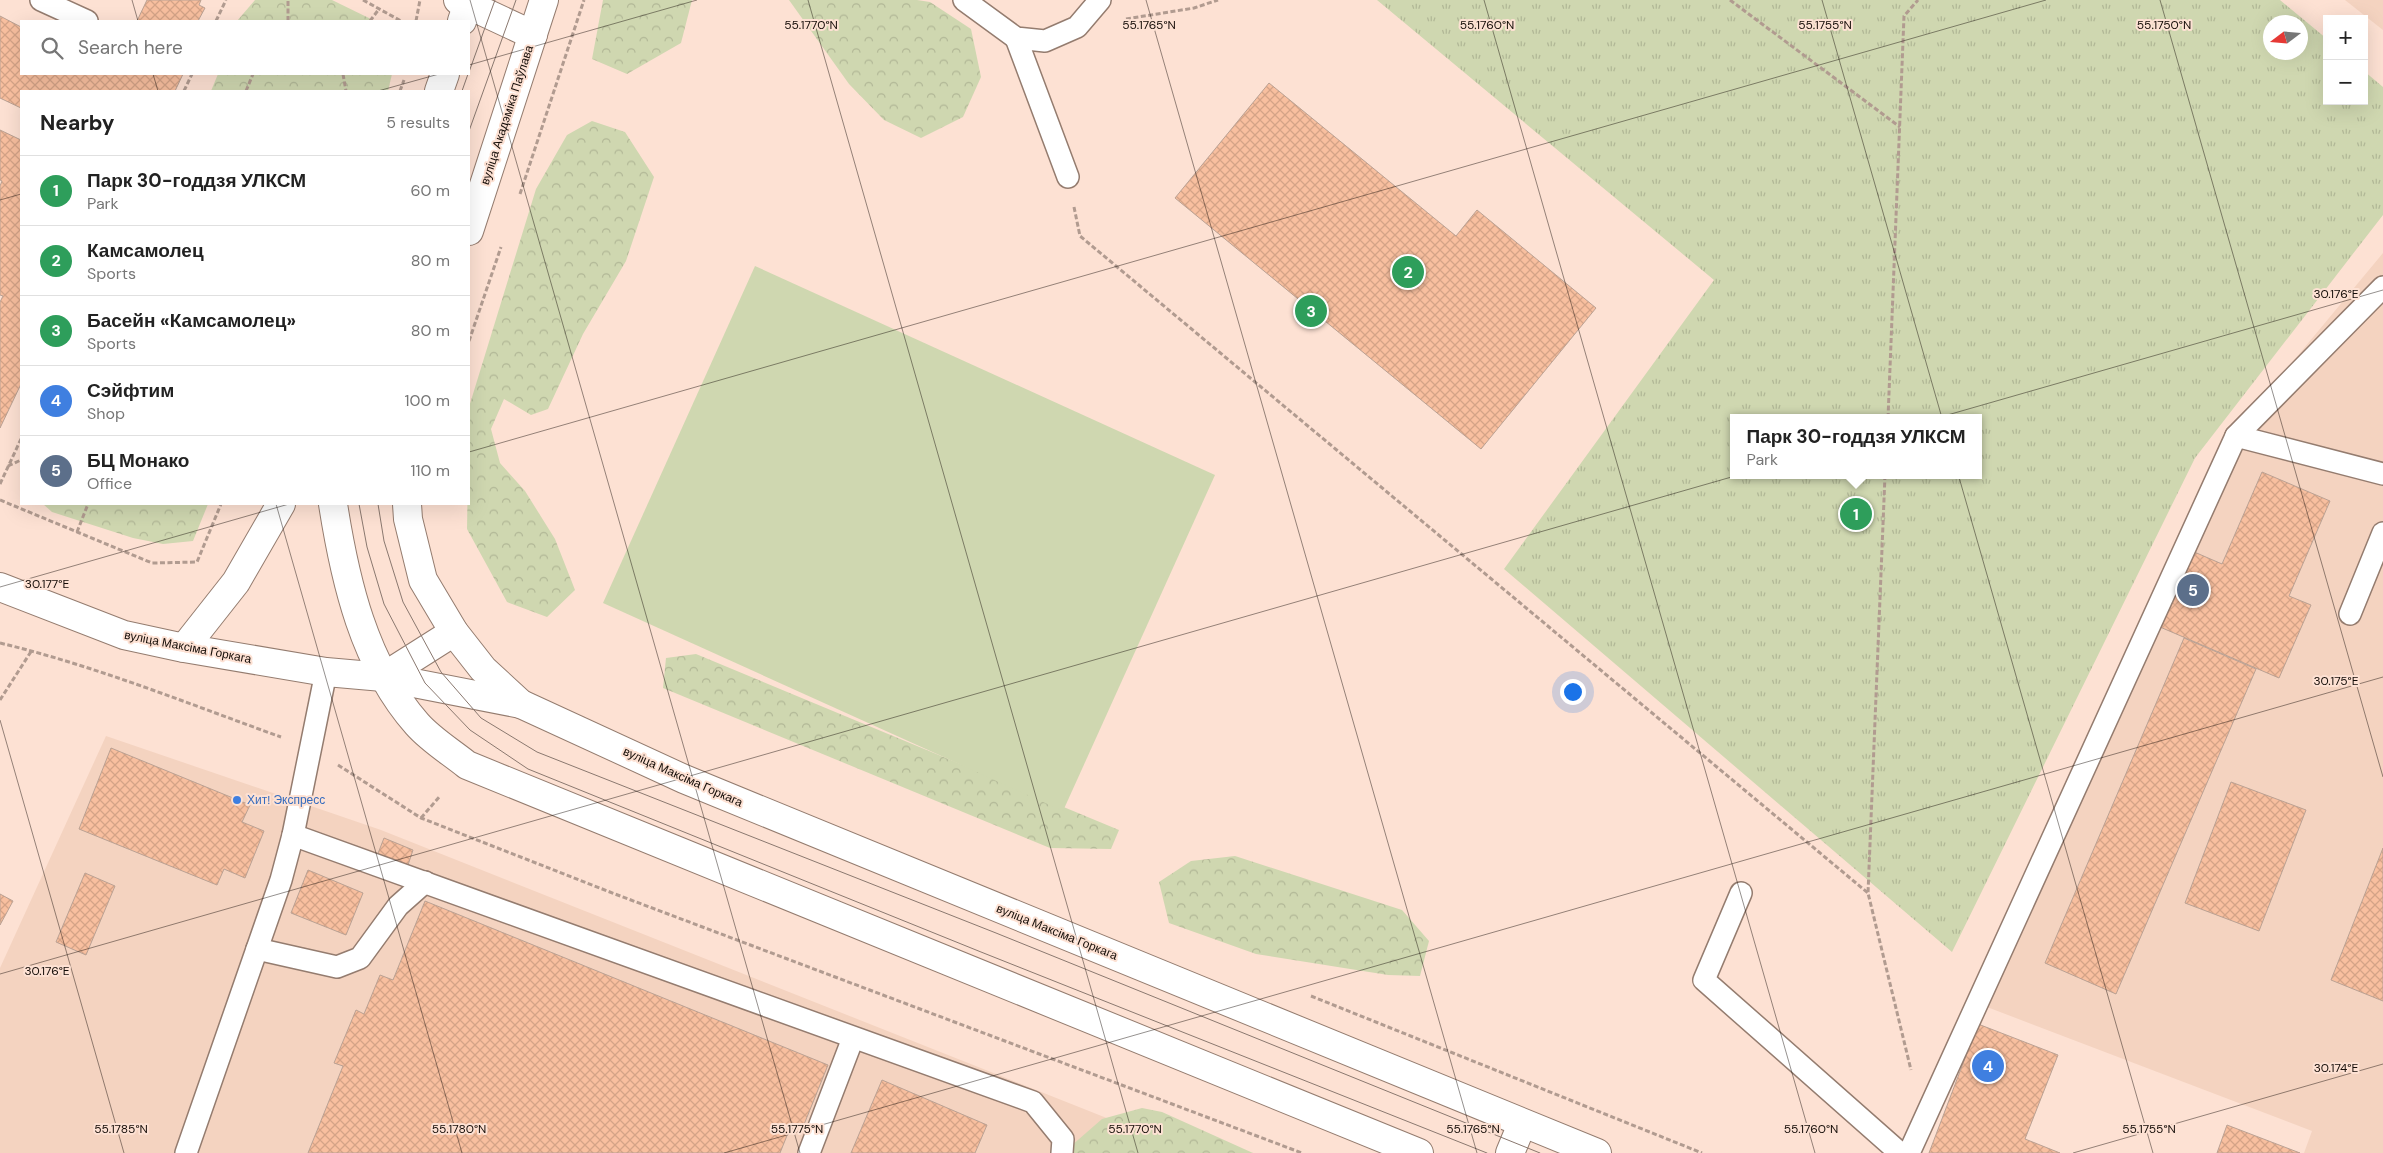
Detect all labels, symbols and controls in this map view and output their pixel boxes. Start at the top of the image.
north arrow [2263,15,2308,60]
map controls [2323,15,2368,105]
button: + [2323,15,2368,60]
text: 55.1770°N [784,17,838,33]
text: 55.1765°N [1122,17,1176,33]
text: 55.1760°N [1460,17,1514,33]
text: 55.1755°N [1798,17,1852,33]
text: 55.1750°N [2137,17,2191,33]
search box [20,20,470,75]
icon: search [38,34,66,62]
text: Search here [78,35,183,60]
street label: вуліца Акадэміка Паўлава [477,43,537,187]
button: − [2323,60,2368,105]
text: Nearby [40,109,114,137]
text: 5 results [386,112,450,133]
text: Парк 30-годдзя УЛКСМ [87,168,306,193]
text: 1 [53,180,59,201]
text: 60 m [410,180,450,201]
text: Park [87,193,119,214]
text: Камсамолец [87,238,204,263]
text: 2 [51,250,61,271]
text: 80 m [411,250,450,271]
pin: 2 [1392,253,1424,291]
text: Sports [87,263,136,284]
text: 30.176°E [2313,286,2359,302]
pin: 3 [1295,292,1327,330]
text: Басейн «Камсамолец» [87,308,296,333]
text: 3 [51,320,61,341]
text: 80 m [411,320,450,341]
text: Sports [87,333,136,354]
text: Сэйфтим [87,378,174,403]
text: 4 [51,390,61,411]
text: 100 m [405,390,450,411]
text: Shop [87,403,125,424]
popup [1730,414,1982,479]
text: Парк 30-годдзя УЛКСМ [1746,424,1966,449]
text: БЦ Монако [87,448,189,473]
text: Park [1746,449,1778,470]
text: 5 [51,460,61,481]
text: 110 m [411,460,450,481]
text: Office [87,473,132,494]
pin: 1 [1840,495,1872,533]
pin: 5 [2177,571,2209,609]
text: 30.177°E [25,576,69,592]
street label: вуліца Максіма Горкага [123,627,253,667]
text: 30.175°E [2314,673,2359,689]
your location [1560,679,1586,705]
street label: вуліца Максіма Горкага [621,743,746,811]
place label: Хит! Экспресс [247,792,325,808]
marker: Хит! Экспресс [231,794,243,806]
street label: вуліца Максіма Горкага [994,900,1120,964]
text: 30.176°E [24,963,70,979]
pin: 4 [1972,1047,2004,1085]
text: 30.174°E [2314,1060,2358,1076]
text: 55.1785°N [94,1121,148,1137]
text: 55.1780°N [432,1121,486,1137]
text: 55.1775°N [771,1121,823,1137]
text: 55.1770°N [1108,1121,1162,1137]
text: 55.1765°N [1446,1121,1500,1137]
text: 55.1760°N [1784,1121,1838,1137]
text: 55.1755°N [2122,1121,2176,1137]

